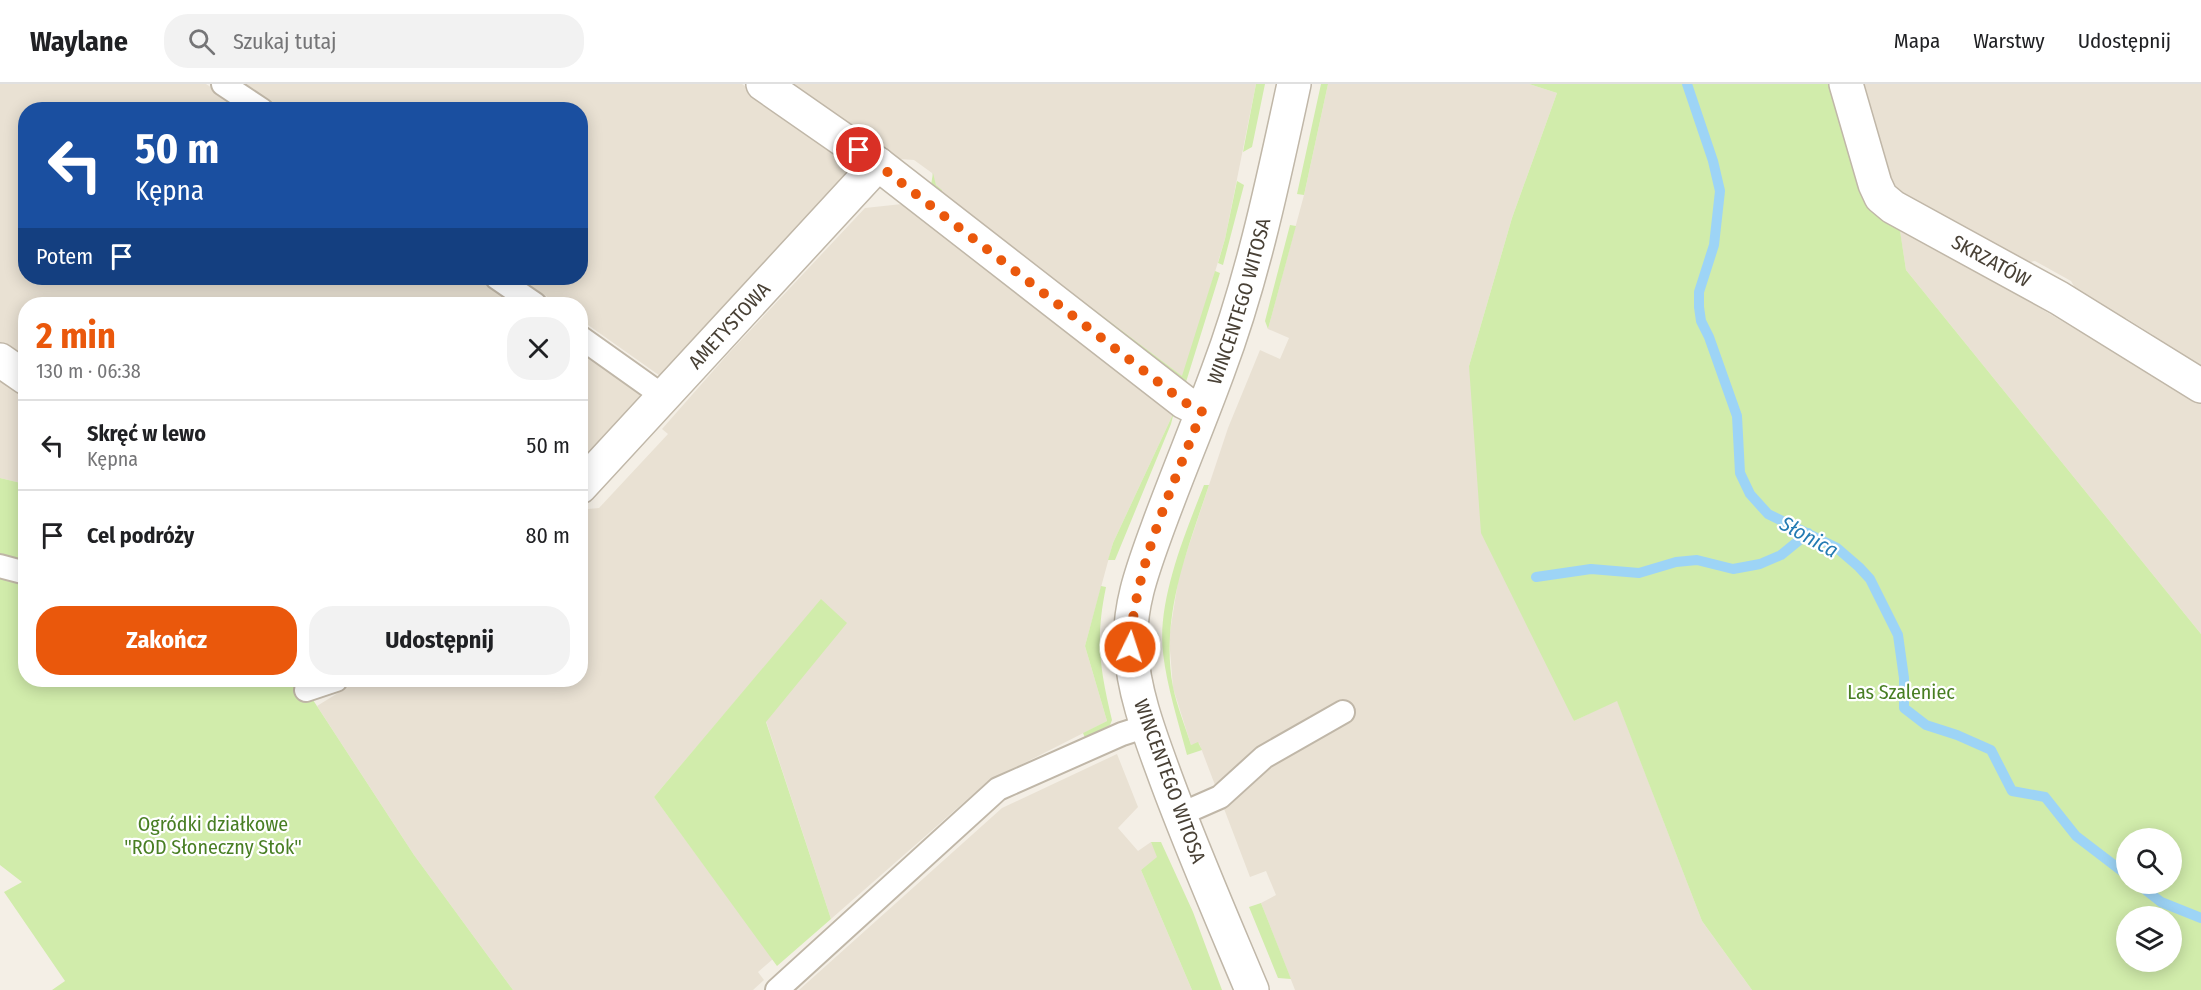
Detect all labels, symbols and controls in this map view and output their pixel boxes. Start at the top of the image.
search box [164,14,584,68]
text: Waylane [30,25,128,58]
icon: search [185,25,218,58]
text: Szukaj tutaj [233,28,337,55]
text: Mapa [1894,28,1940,54]
text: Warstwy [1973,28,2045,54]
text: Udostępnij [2078,28,2171,54]
text: 50 m [135,124,219,174]
pin [833,124,884,175]
icon: left [36,126,114,204]
icon: arrive [842,133,875,166]
text: Kępna [135,175,204,207]
street label: WINCENTEGO WITOSA [1202,215,1276,388]
street label: SKRZATÓW [1948,230,2035,292]
icon: arrive [105,240,138,273]
text: Potem [36,243,93,270]
street label: AMETYSTOWA [683,277,775,374]
text: 2 min [36,314,116,358]
button: close [507,317,570,380]
text: 130 m · 06:38 [36,359,141,383]
text: Skręć w lewo [87,420,206,447]
icon: left [36,429,69,462]
text: 50 m [526,432,570,459]
text: Kępna [87,447,138,471]
water label: Słonica [1774,510,1843,564]
icon: arrive [36,519,69,552]
text: Cel podróży [87,522,194,549]
text: 80 m [525,522,570,549]
button: Zakończ [36,606,297,675]
button: Udostępnij [309,606,570,675]
position arrow [1098,615,1162,679]
park label: Las Szaleniec [1847,680,1955,704]
street label: WINCENTEGO WITOSA [1129,696,1211,867]
park label: Ogródki działkowe "ROD Słoneczny Stok" [124,812,302,859]
map controls [2116,828,2182,972]
button: search [2116,828,2182,894]
button: layers [2116,906,2182,972]

